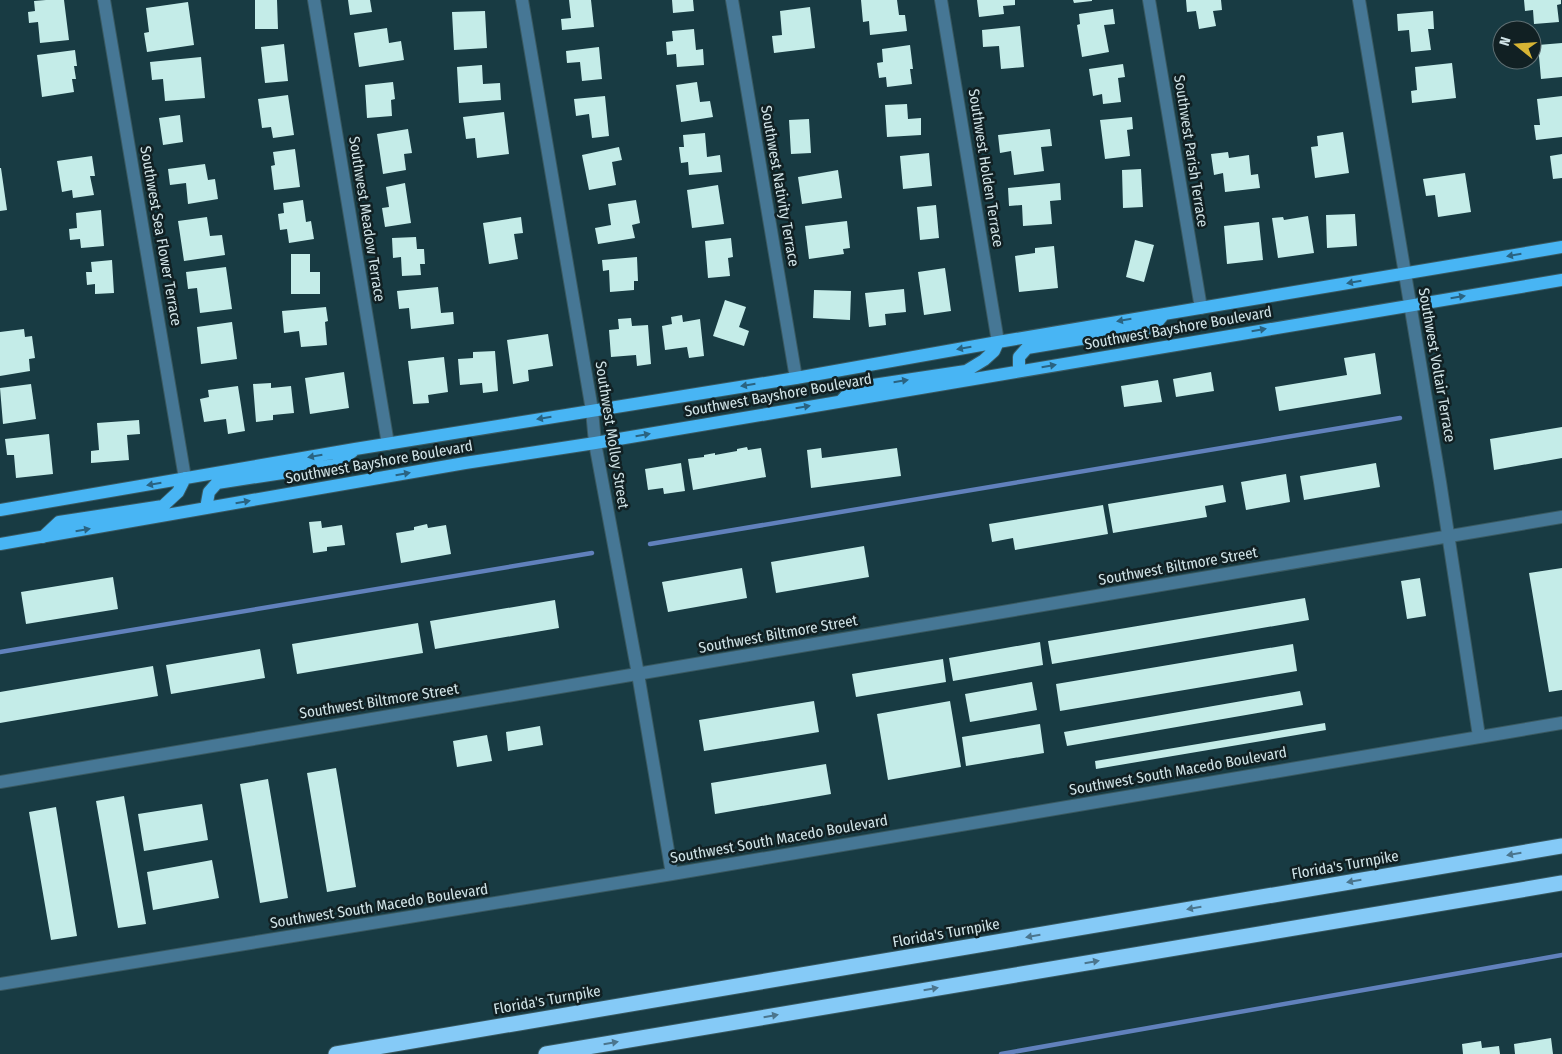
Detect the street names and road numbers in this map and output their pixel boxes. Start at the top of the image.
street label: Southwest Parish Terrace [1170,74,1212,228]
street label: Southwest Holden Terrace [965,87,1007,249]
street label: Southwest Nativity Terrace [757,104,803,268]
street label: Southwest Meadow Terrace [345,135,389,303]
street label: Southwest Sea Flower Terrace [136,145,186,327]
street label: Southwest Voltair Terrace [1415,286,1459,444]
street label: Southwest Bayshore Boulevard [1083,303,1273,353]
street label: Southwest Molloy Street [591,360,633,510]
street label: Southwest Bayshore Boulevard [683,370,873,420]
street label: Southwest Bayshore Boulevard [284,437,474,487]
street label: Southwest Biltmore Street [1097,543,1259,589]
street label: Southwest Biltmore Street [697,611,859,657]
street label: Southwest Biltmore Street [298,680,460,722]
street label: Southwest South Macedo Boulevard [1068,743,1288,799]
street label: Southwest South Macedo Boulevard [669,811,889,867]
street label: Florida's Turnpike [1290,847,1400,883]
street label: Southwest South Macedo Boulevard [269,880,489,932]
street label: Florida's Turnpike [891,915,1001,951]
street label: Florida's Turnpike [492,982,602,1018]

